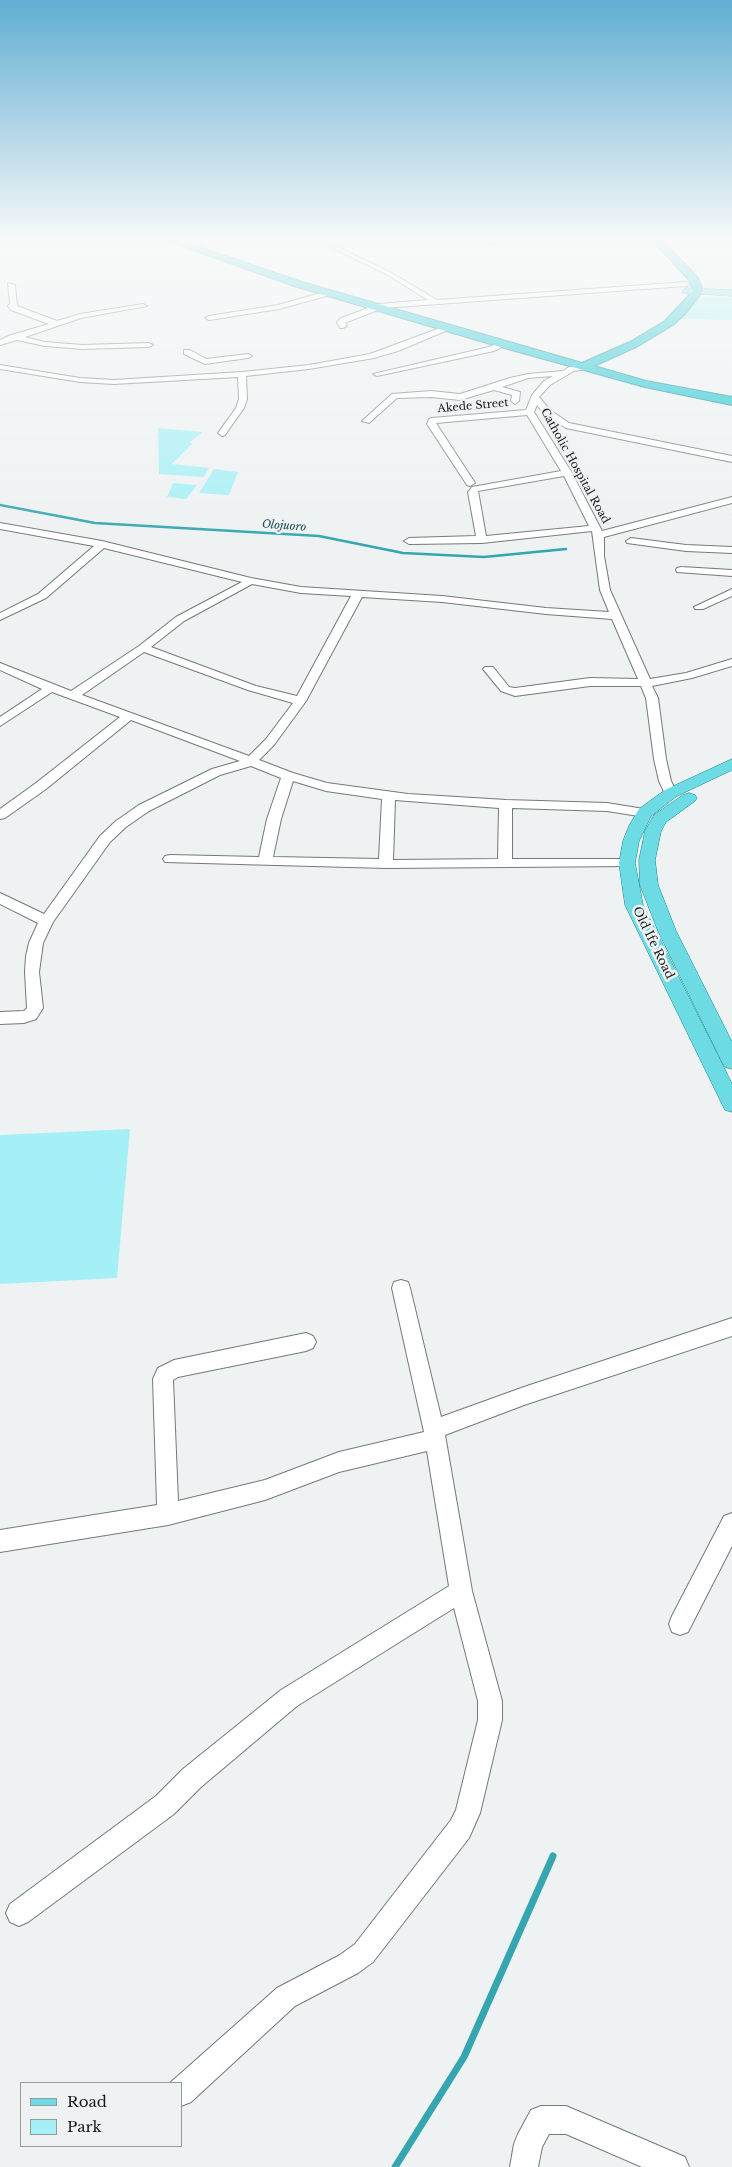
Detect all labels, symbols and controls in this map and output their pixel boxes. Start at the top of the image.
street label: Akede Street [437,396,509,416]
street label: Catholic Hospital Road [538,406,612,526]
water label: Olojuoro [261,518,307,534]
street label: Old Ife Road [629,904,677,982]
legend [20,2082,182,2147]
text: Road [67,2092,107,2111]
text: Park [67,2117,102,2136]

